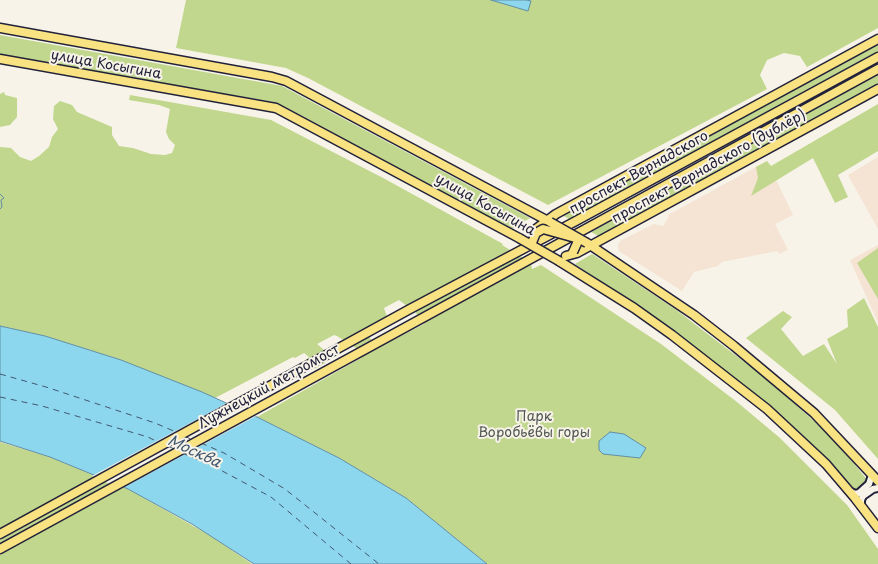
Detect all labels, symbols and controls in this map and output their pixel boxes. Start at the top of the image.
street label: улица Косыгина [50,47,162,83]
street label: проспект Вернадского (дублёр) [609,107,809,227]
street label: проспект Вернадского [567,128,711,218]
street label: улица Косыгина [432,171,538,239]
street label: Лужнецкий метромост [195,341,343,433]
park label: Парк Воробьёвы горы [478,409,590,442]
water label: Москва [165,432,223,472]

